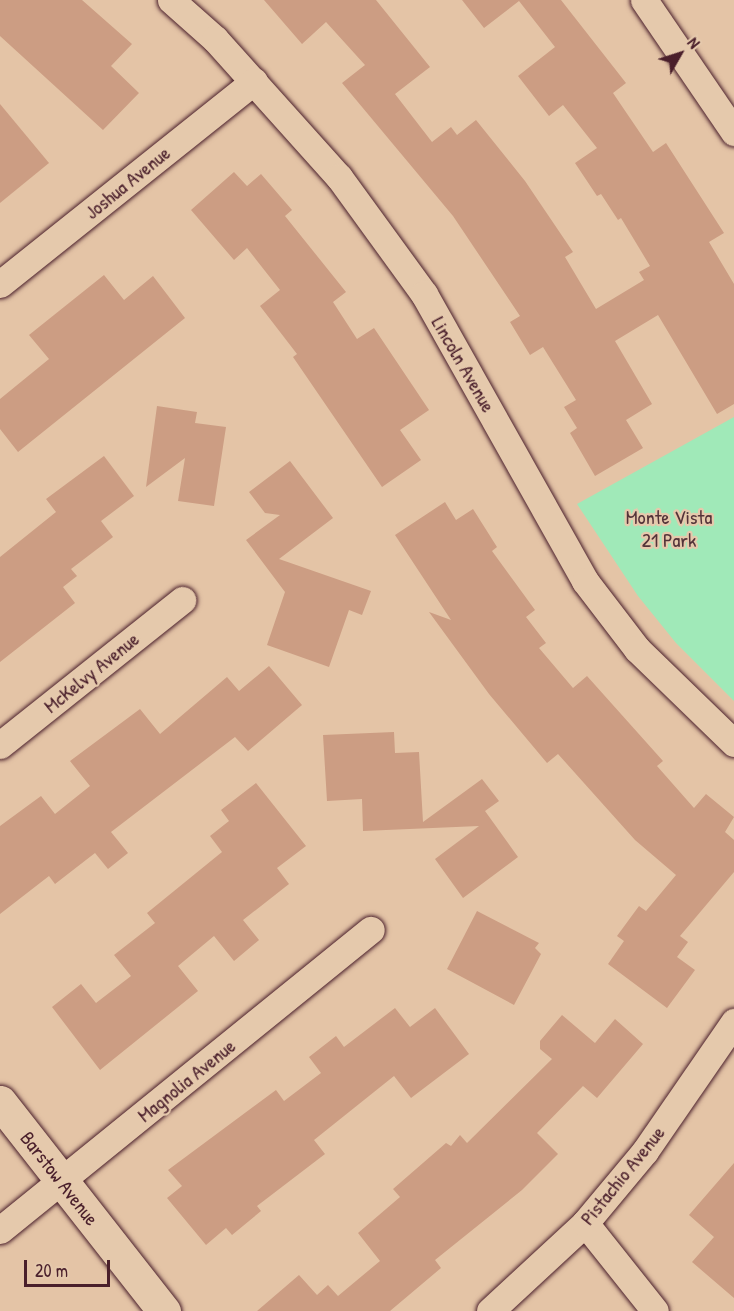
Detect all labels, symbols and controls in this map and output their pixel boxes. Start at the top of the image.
north arrow [650,24,710,84]
text: N [683,32,705,53]
street label: Joshua Avenue [80,140,174,224]
street label: Lincoln Avenue [427,312,501,416]
park label: Monte Vista 21 Park [626,505,712,552]
street label: McKelvy Avenue [39,626,143,718]
street label: Magnolia Avenue [132,1033,240,1127]
street label: Pistachio Avenue [575,1121,669,1229]
street label: Barstow Avenue [16,1126,104,1230]
scale bar [27,1248,112,1286]
text: 20 m [35,1258,68,1283]

